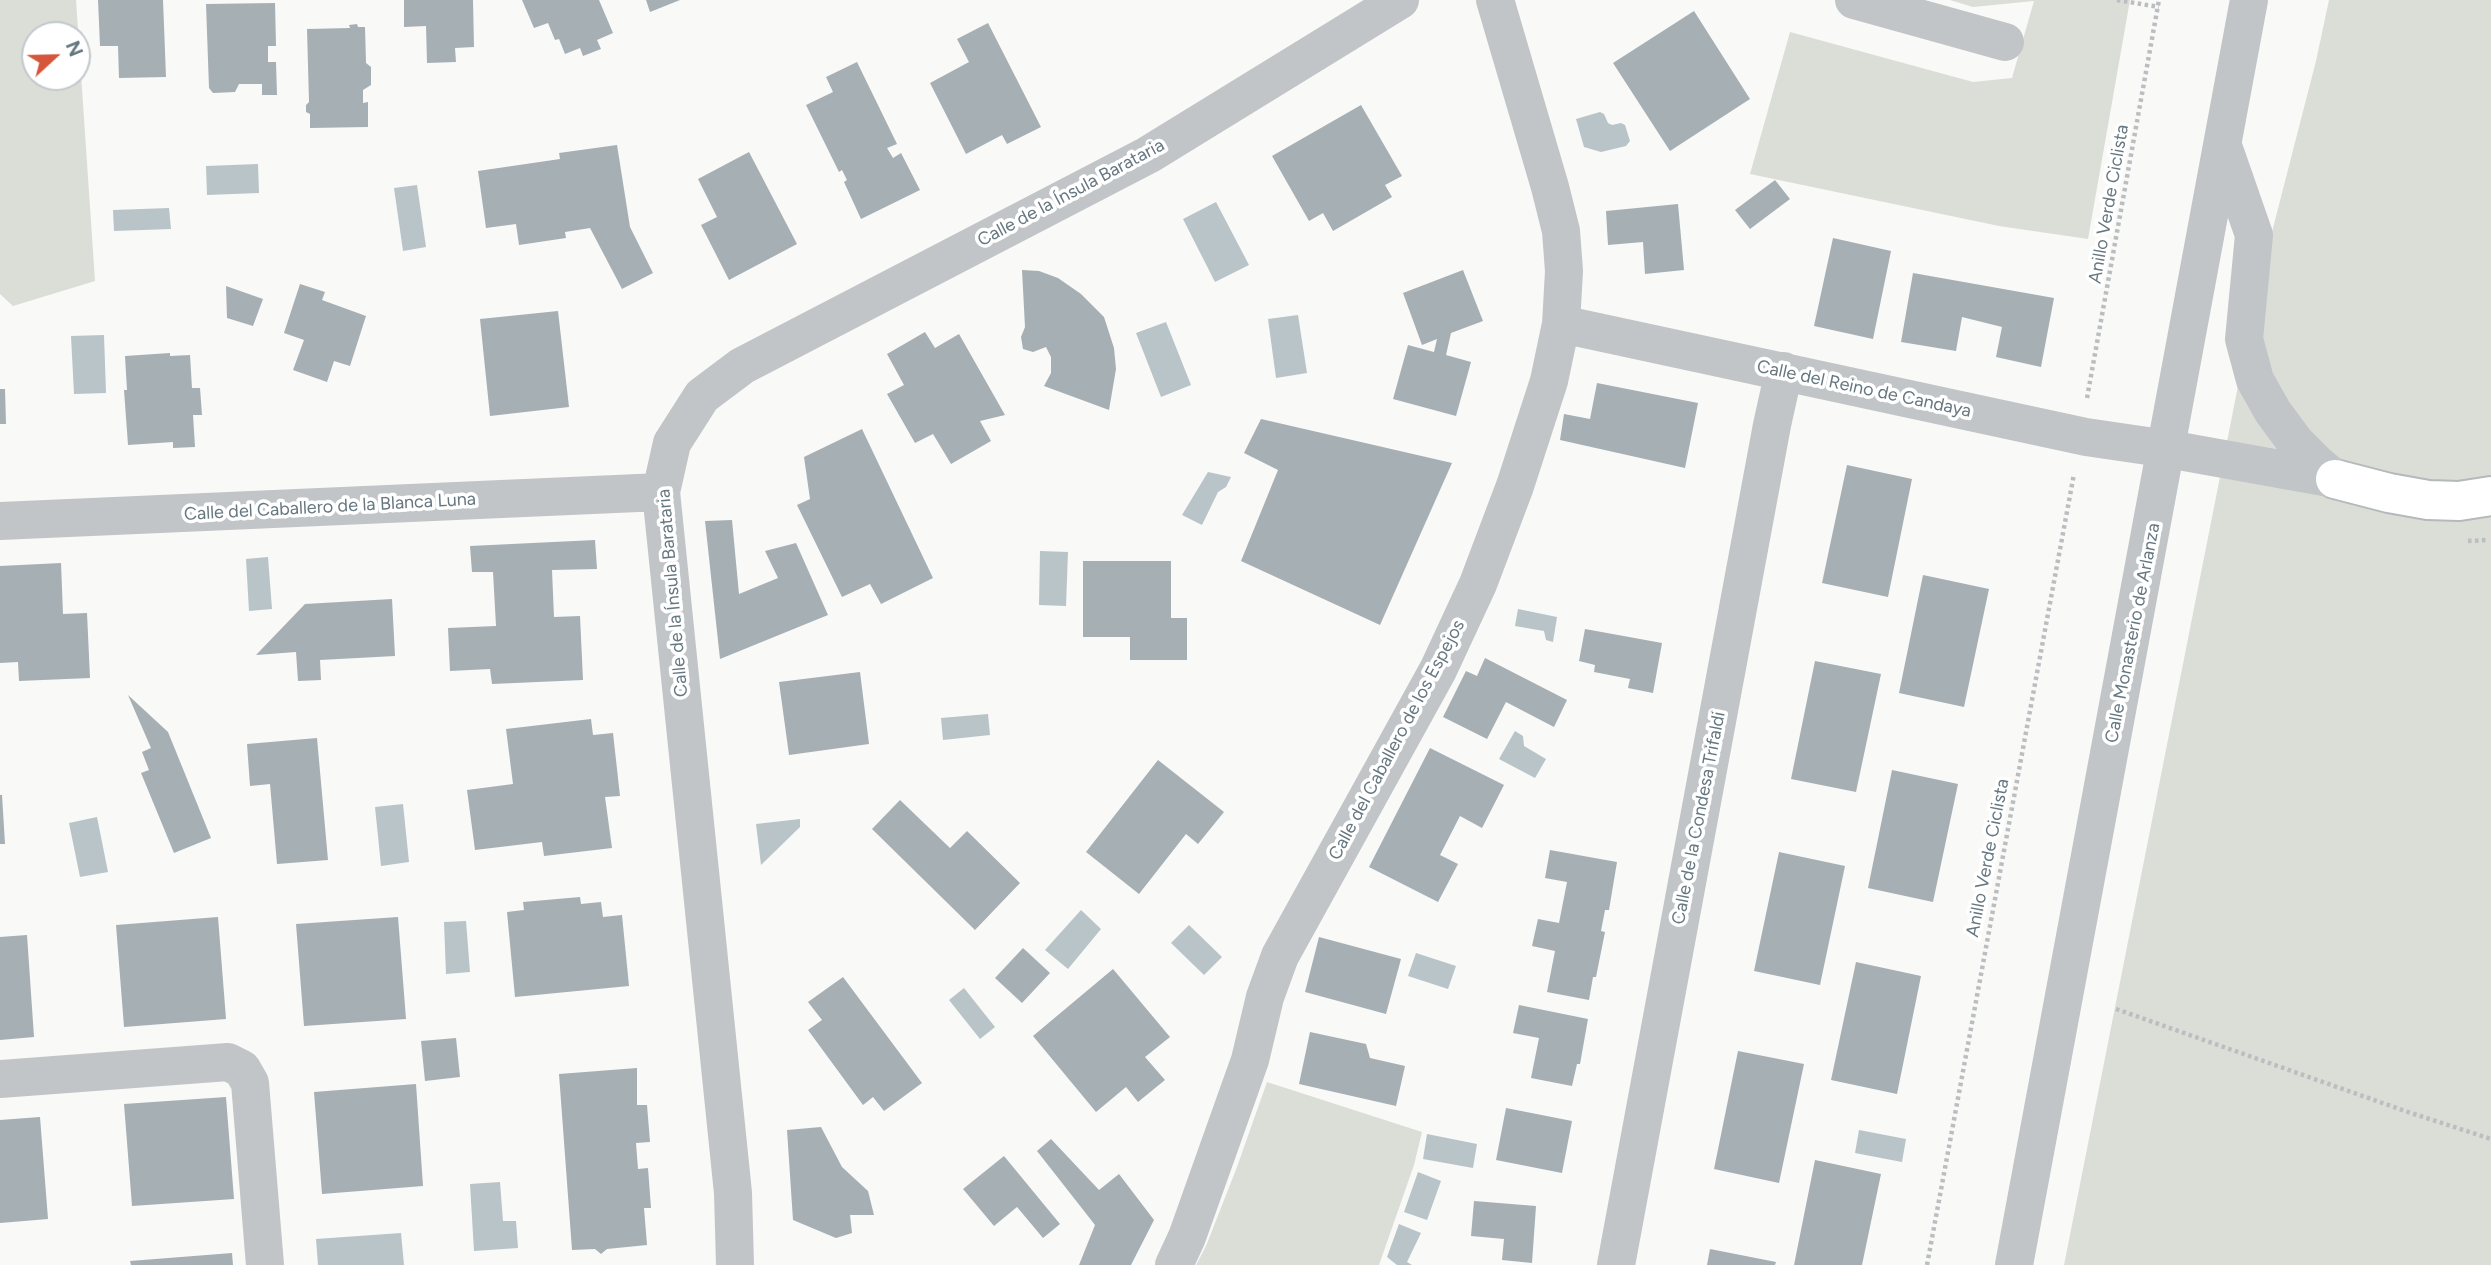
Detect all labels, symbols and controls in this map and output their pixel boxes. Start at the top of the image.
north arrow [21,21,91,91]
text: N [61,38,87,60]
street label: Anillo Verde Ciclista [2084,123,2134,285]
street label: Calle de la Ínsula Barataria [974,135,1168,251]
street label: Calle del Reino de Candaya [1755,356,1973,422]
street label: Calle de la Ínsula Barataria [653,488,693,698]
street label: Calle del Caballero de la Blanca Luna [183,489,477,525]
street label: Calle Monasterio de Arlanza [2101,521,2165,745]
street label: Calle del Caballero de los Espejos [1324,616,1470,864]
street label: Calle de la Condesa Trifaldi [1668,710,1730,926]
street label: Anillo Verde Ciclista [1962,777,2014,939]

